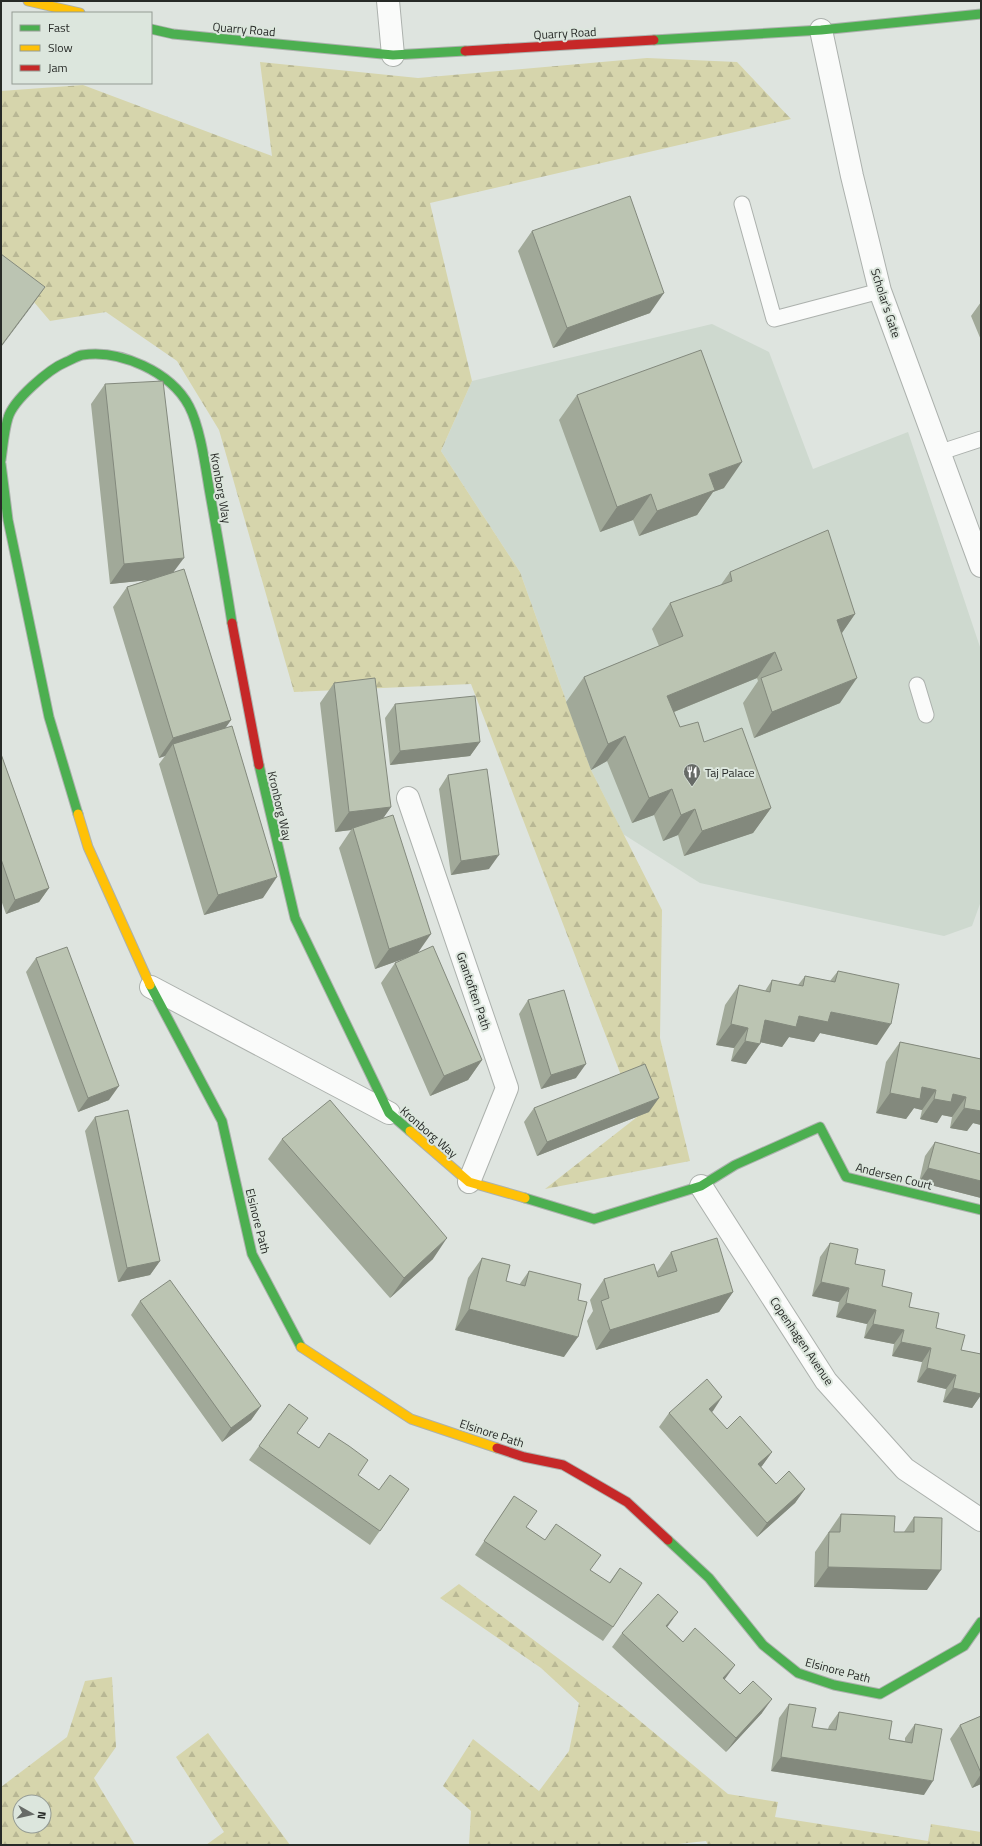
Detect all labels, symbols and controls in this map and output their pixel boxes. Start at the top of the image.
legend [12,12,152,84]
street label: Quarry Road [212,17,276,41]
text: Fast [48,18,71,37]
street label: Quarry Road [533,22,597,44]
text: Slow [48,38,73,57]
text: Jam [48,58,68,77]
street label: Scholar's Gate [866,266,906,340]
street label: Kronborg Way [205,451,237,525]
restaurant icon: Taj Palace [682,762,702,787]
place label: Taj Palace [705,763,755,782]
street label: Kronborg Way [263,769,297,843]
street label: Grantoften Path [452,949,496,1033]
street label: Kronborg Way [396,1101,462,1163]
street label: Andersen Court [854,1157,935,1195]
street label: Elsinore Path [241,1186,275,1256]
street label: Copenhagen Avenue [765,1293,839,1389]
street label: Elsinore Path [457,1414,527,1452]
street label: Elsinore Path [803,1652,873,1688]
north arrow [12,1794,52,1834]
text: N [33,1811,50,1820]

